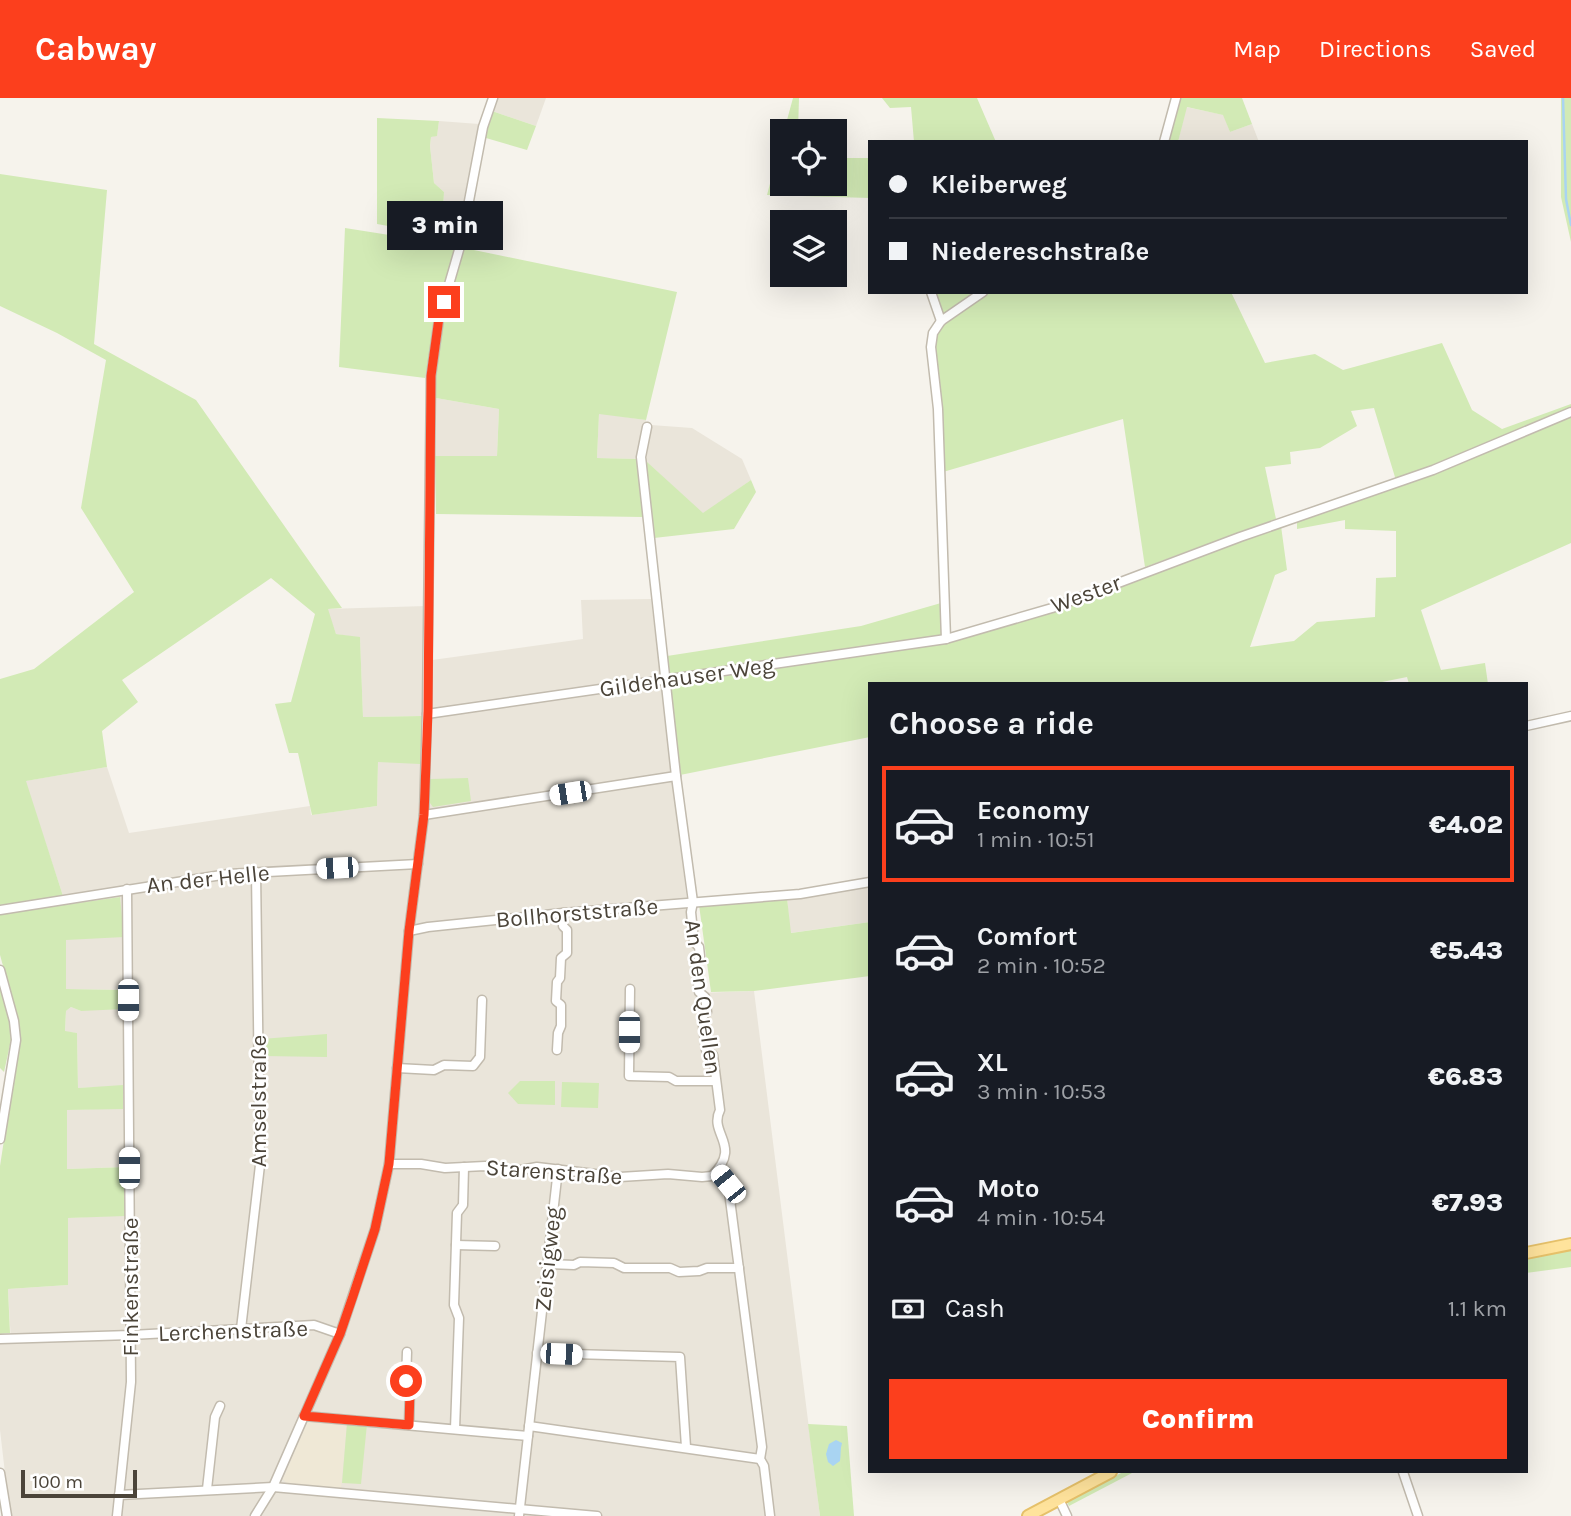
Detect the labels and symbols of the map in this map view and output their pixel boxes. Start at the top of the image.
callout: 3 min [386,200,502,250]
route end [428,286,460,318]
street label: Wester [1047,569,1125,619]
street label: Gildehauser Weg [598,651,776,703]
car [548,779,593,807]
car [316,856,359,880]
street label: An der Helle [145,859,271,899]
street label: Bollhorststraße [495,892,659,934]
street label: An den Quellen [679,918,727,1076]
car [118,979,139,1021]
car [619,1011,640,1053]
street label: Amselstraße [245,1035,272,1167]
car [119,1147,140,1189]
street label: Starenstraße [485,1154,623,1190]
car [707,1161,750,1207]
street label: Zeisigweg [529,1205,567,1313]
street label: Finkenstraße [117,1217,144,1357]
street label: Lerchenstraße [158,1315,308,1347]
car [540,1343,583,1365]
route start [390,1365,422,1397]
scale bar [21,1467,136,1499]

